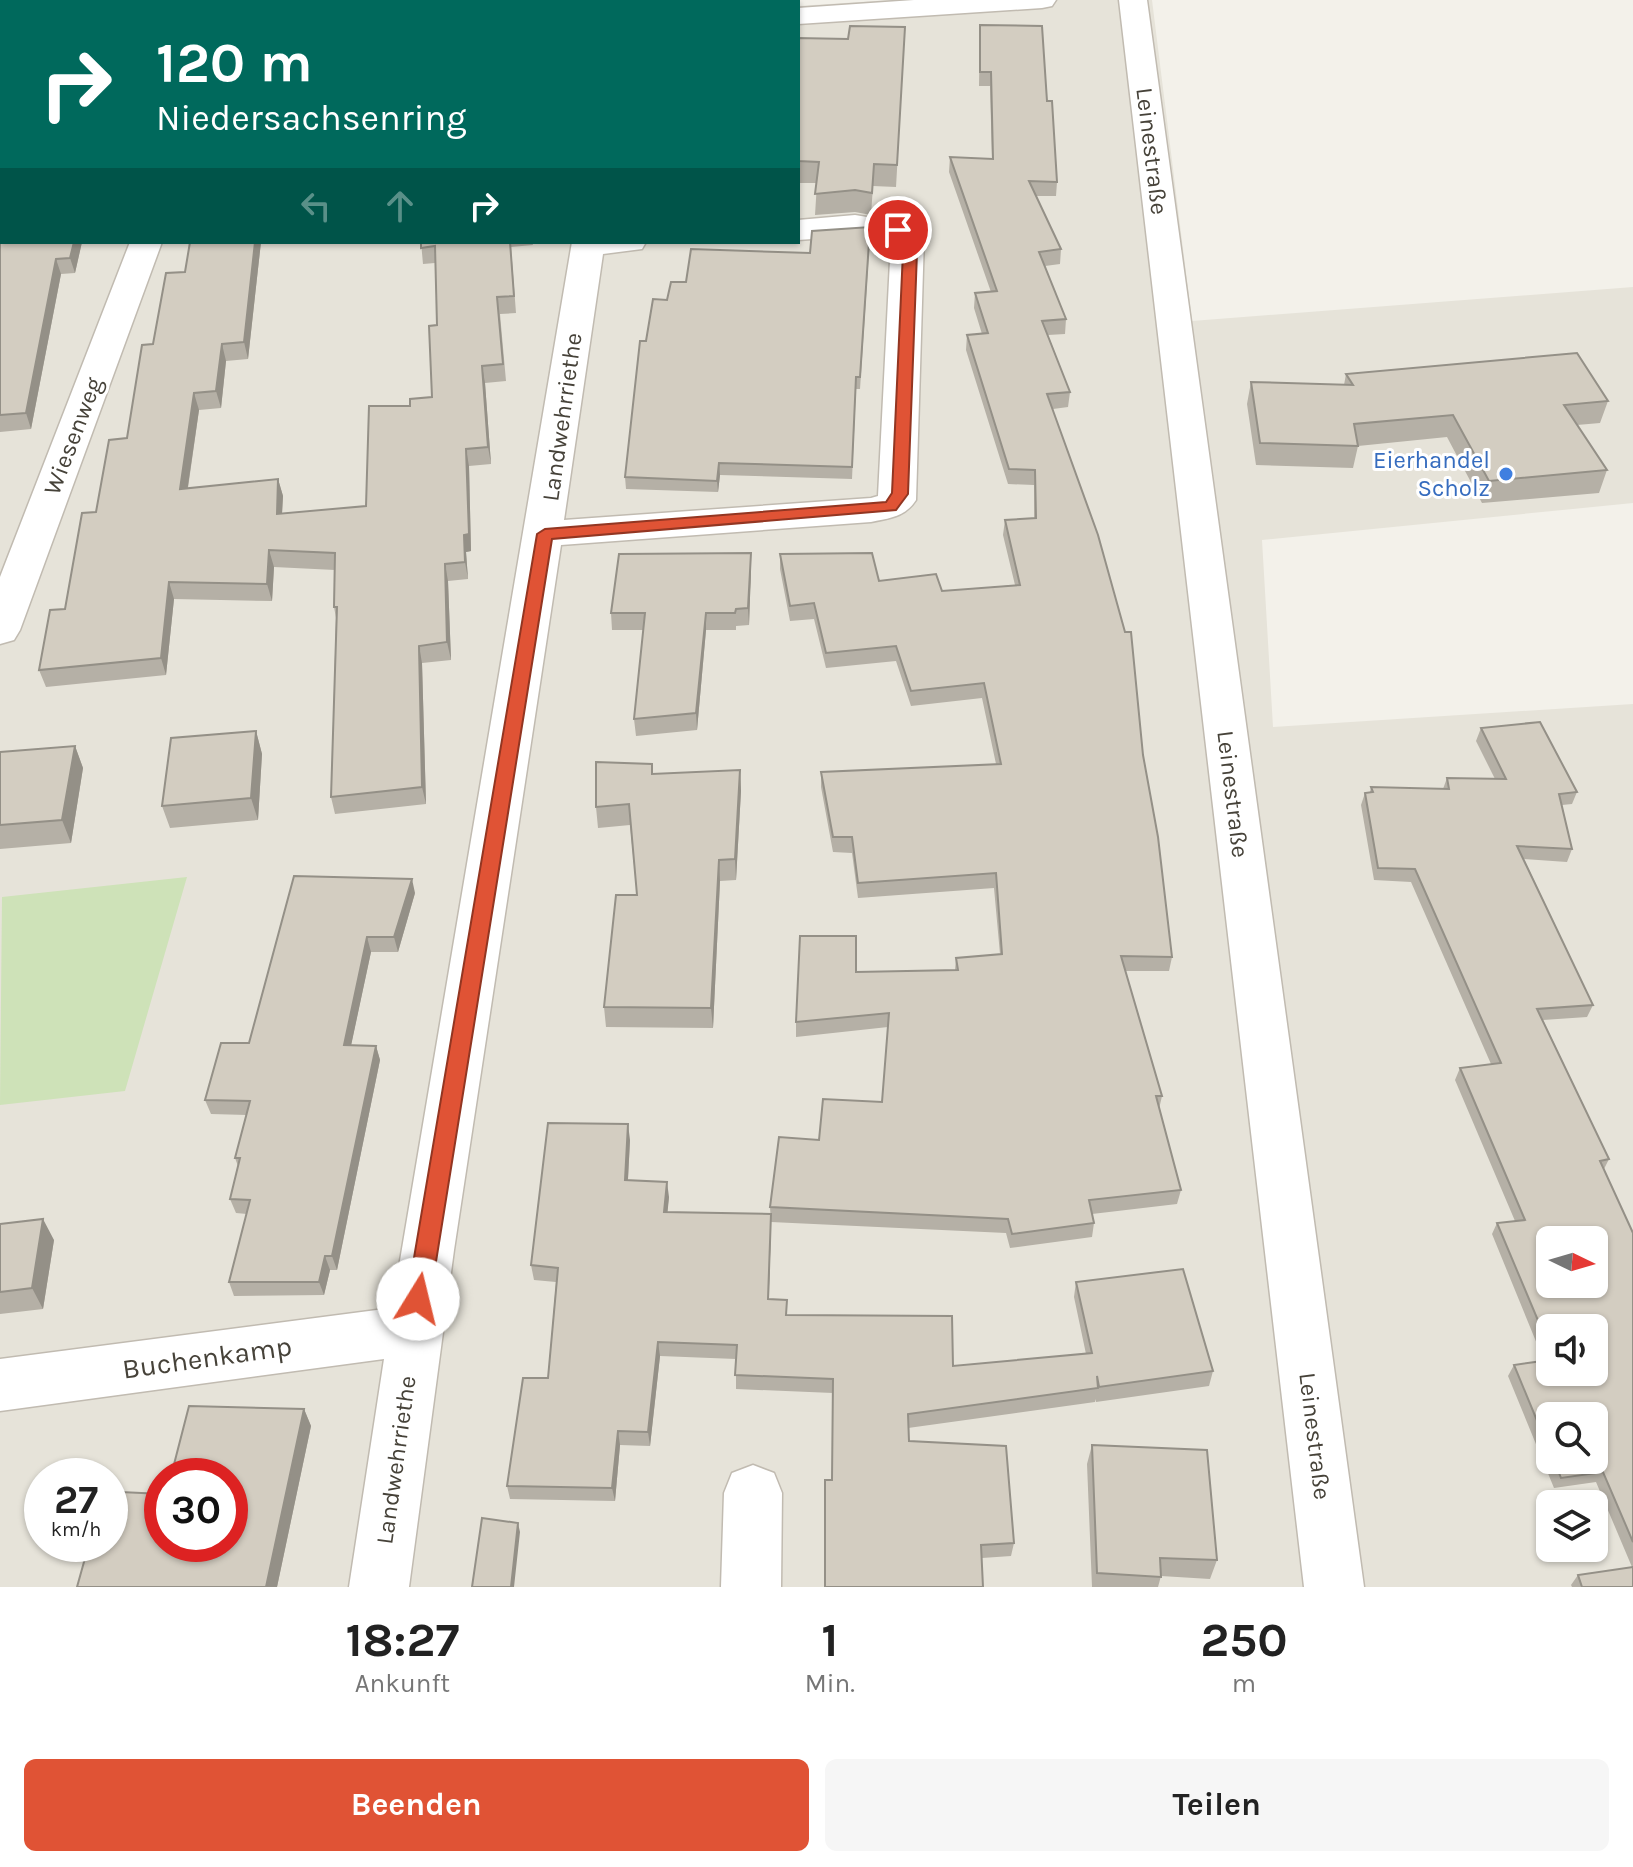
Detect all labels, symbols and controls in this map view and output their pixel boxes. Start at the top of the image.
text: 120 m [156,30,313,95]
icon: right [24,32,128,136]
street label: Leinestraße [1130,86,1174,216]
text: Niedersachsenring [156,97,467,139]
icon: left [294,184,338,228]
icon: ahead [378,184,422,228]
icon: right [462,184,506,228]
pin [864,196,932,264]
icon: arrive [876,208,920,252]
street label: Landwehrriethe [536,331,588,503]
street label: Wiesenweg [38,373,108,499]
place label: Eierhandel Scholz [1373,446,1490,502]
marker: Eierhandel Scholz [1497,465,1515,483]
street label: Leinestraße [1211,729,1255,859]
north arrow [1536,1226,1608,1298]
map controls [1536,1226,1608,1562]
position arrow [376,1257,460,1341]
button: sound [1536,1314,1608,1386]
street label: Buchenkamp [120,1329,294,1386]
street label: Leinestraße [1293,1371,1337,1501]
street label: Landwehrriethe [370,1374,422,1546]
button: search [1536,1402,1608,1474]
speed limit sign: 30 [144,1458,248,1562]
text: 27 [54,1476,98,1523]
button: layers [1536,1490,1608,1562]
text: km/h [51,1518,101,1541]
text: 18:27 [345,1612,459,1668]
text: 1 [821,1612,838,1668]
text: 250 [1200,1612,1288,1668]
text: Ankunft [355,1668,450,1699]
text: Min. [805,1668,855,1699]
text: m [1232,1668,1256,1699]
button: Beenden [24,1759,809,1851]
button: Teilen [825,1759,1609,1851]

